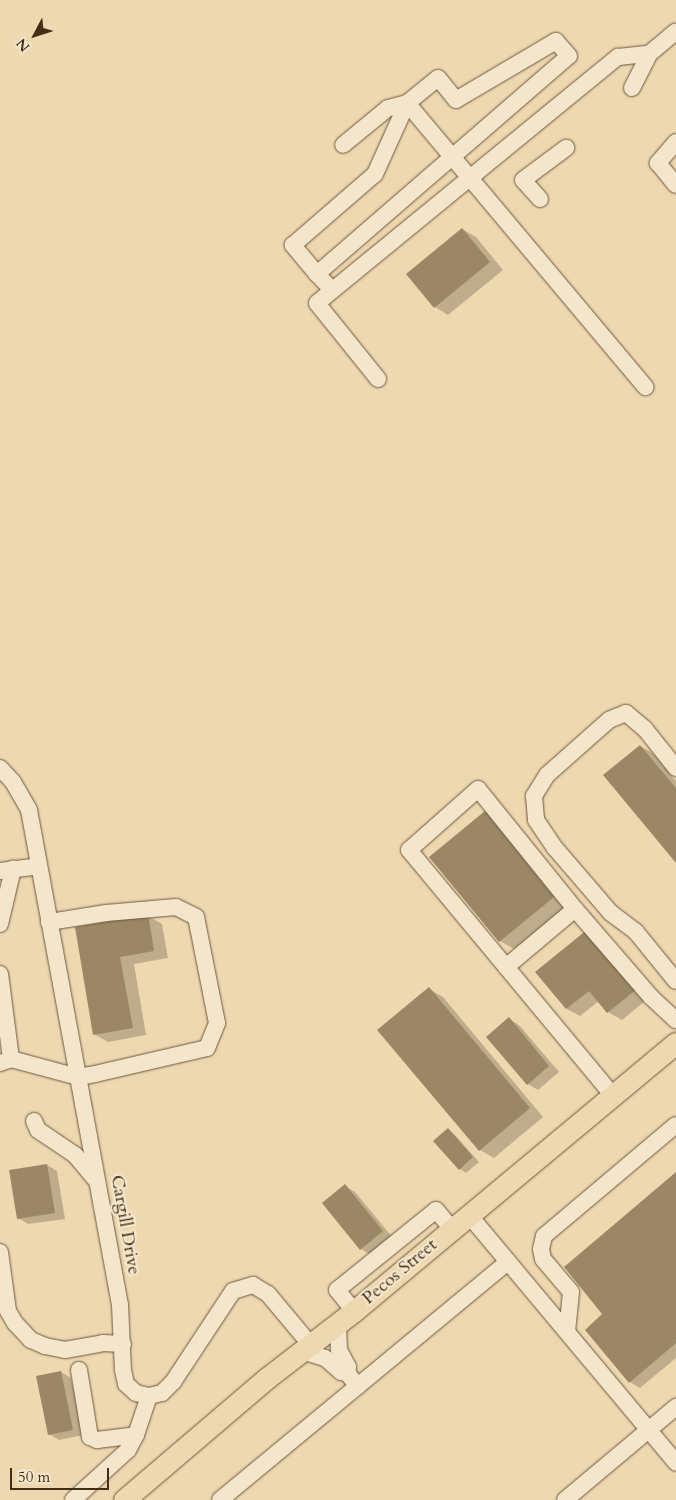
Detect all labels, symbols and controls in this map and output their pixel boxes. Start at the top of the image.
north arrow [10,10,60,60]
text: N [12,34,34,56]
street label: Cargill Drive [106,1173,144,1277]
street label: Pecos Street [358,1235,442,1309]
scale bar [12,1458,111,1490]
text: 50 m [18,1467,50,1487]

